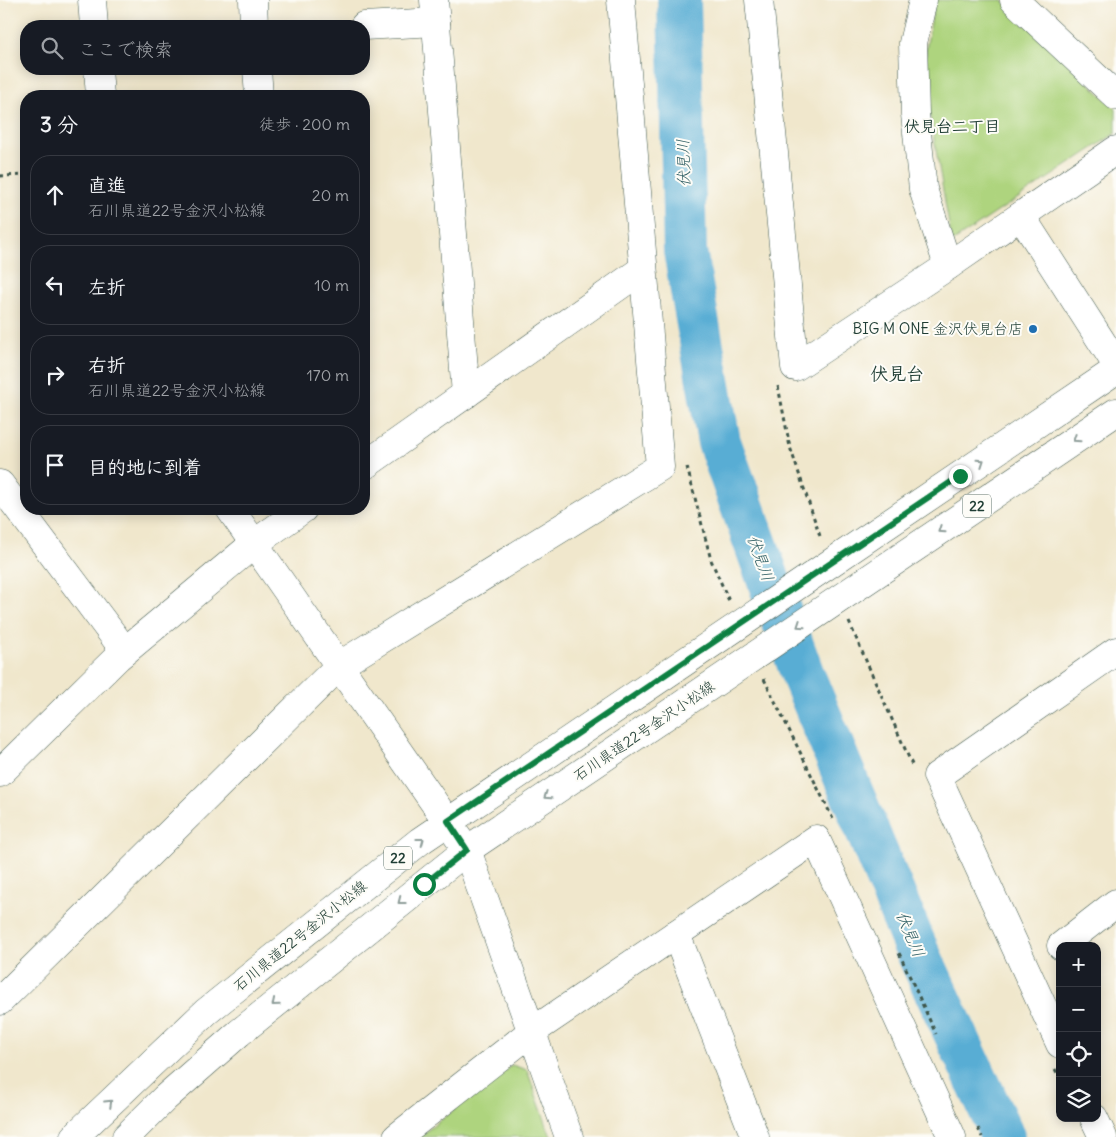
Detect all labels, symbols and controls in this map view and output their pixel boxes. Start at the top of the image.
search box [20,20,370,75]
icon: search [38,34,66,62]
text: ここで検索 [78,37,173,61]
text: 3 分 [40,111,78,138]
text: 徒歩 · 200 m [259,114,350,134]
district label: 伏見台二丁目 [904,116,1000,136]
water label: 伏見川 [672,139,694,187]
text: 直進 [88,173,126,197]
icon: ahead [41,181,69,209]
text: 20 m [312,185,349,205]
text: 石川県道22号金沢小松線 [88,200,266,220]
icon: left [41,271,69,299]
text: 左折 [88,275,126,299]
text: 10 m [314,275,349,295]
place label: BIG M ONE 金沢伏見台店 [853,319,1023,338]
marker: BIG M ONE 金沢伏見台店 [1027,323,1039,335]
text: 右折 [88,353,126,377]
icon: right [41,361,69,389]
district label: 伏見台 [870,362,924,385]
text: 170 m [306,365,349,385]
text: 石川県道22号金沢小松線 [88,380,266,400]
one-way arrow [1072,433,1081,442]
icon: arrive [41,451,69,479]
text: 目的地に到着 [88,455,202,479]
one-way arrow [975,459,985,468]
route end [949,465,972,488]
road number: 22 [963,494,991,518]
one-way arrow [937,524,947,533]
water label: 伏見川 [743,532,779,584]
one-way arrow [796,619,805,629]
street label: 石川県道22号金沢小松線 [569,676,718,785]
one-way arrow [543,790,553,799]
one-way arrow [415,838,425,847]
road number: 22 [384,846,412,870]
route start [413,873,436,896]
street label: 石川県道22号金沢小松線 [229,876,370,995]
one-way arrow [398,896,407,905]
water label: 伏見川 [892,908,930,960]
map controls [1056,942,1101,1122]
button: + [1056,942,1101,987]
button: − [1056,987,1101,1032]
one-way arrow [271,997,280,1006]
button: locate [1056,1032,1101,1077]
button: layers [1056,1077,1101,1122]
one-way arrow [104,1100,113,1109]

